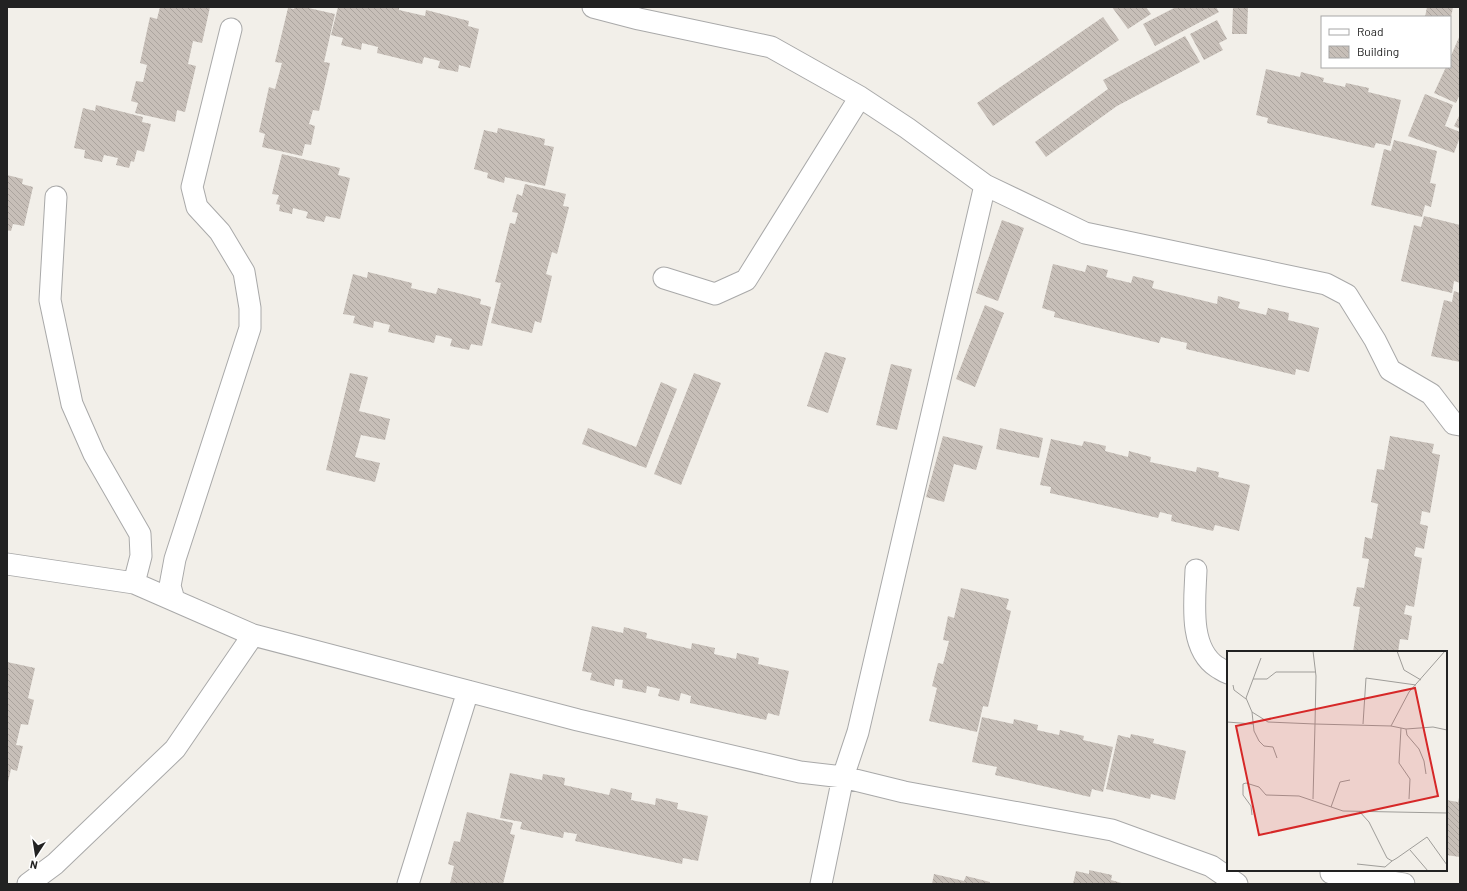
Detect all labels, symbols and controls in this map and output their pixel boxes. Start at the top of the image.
legend [1321,16,1451,68]
text: Road [1357,24,1384,38]
text: Building [1357,44,1399,58]
inset map [1227,651,1447,871]
north arrow [16,835,56,875]
text: N [29,858,39,872]

